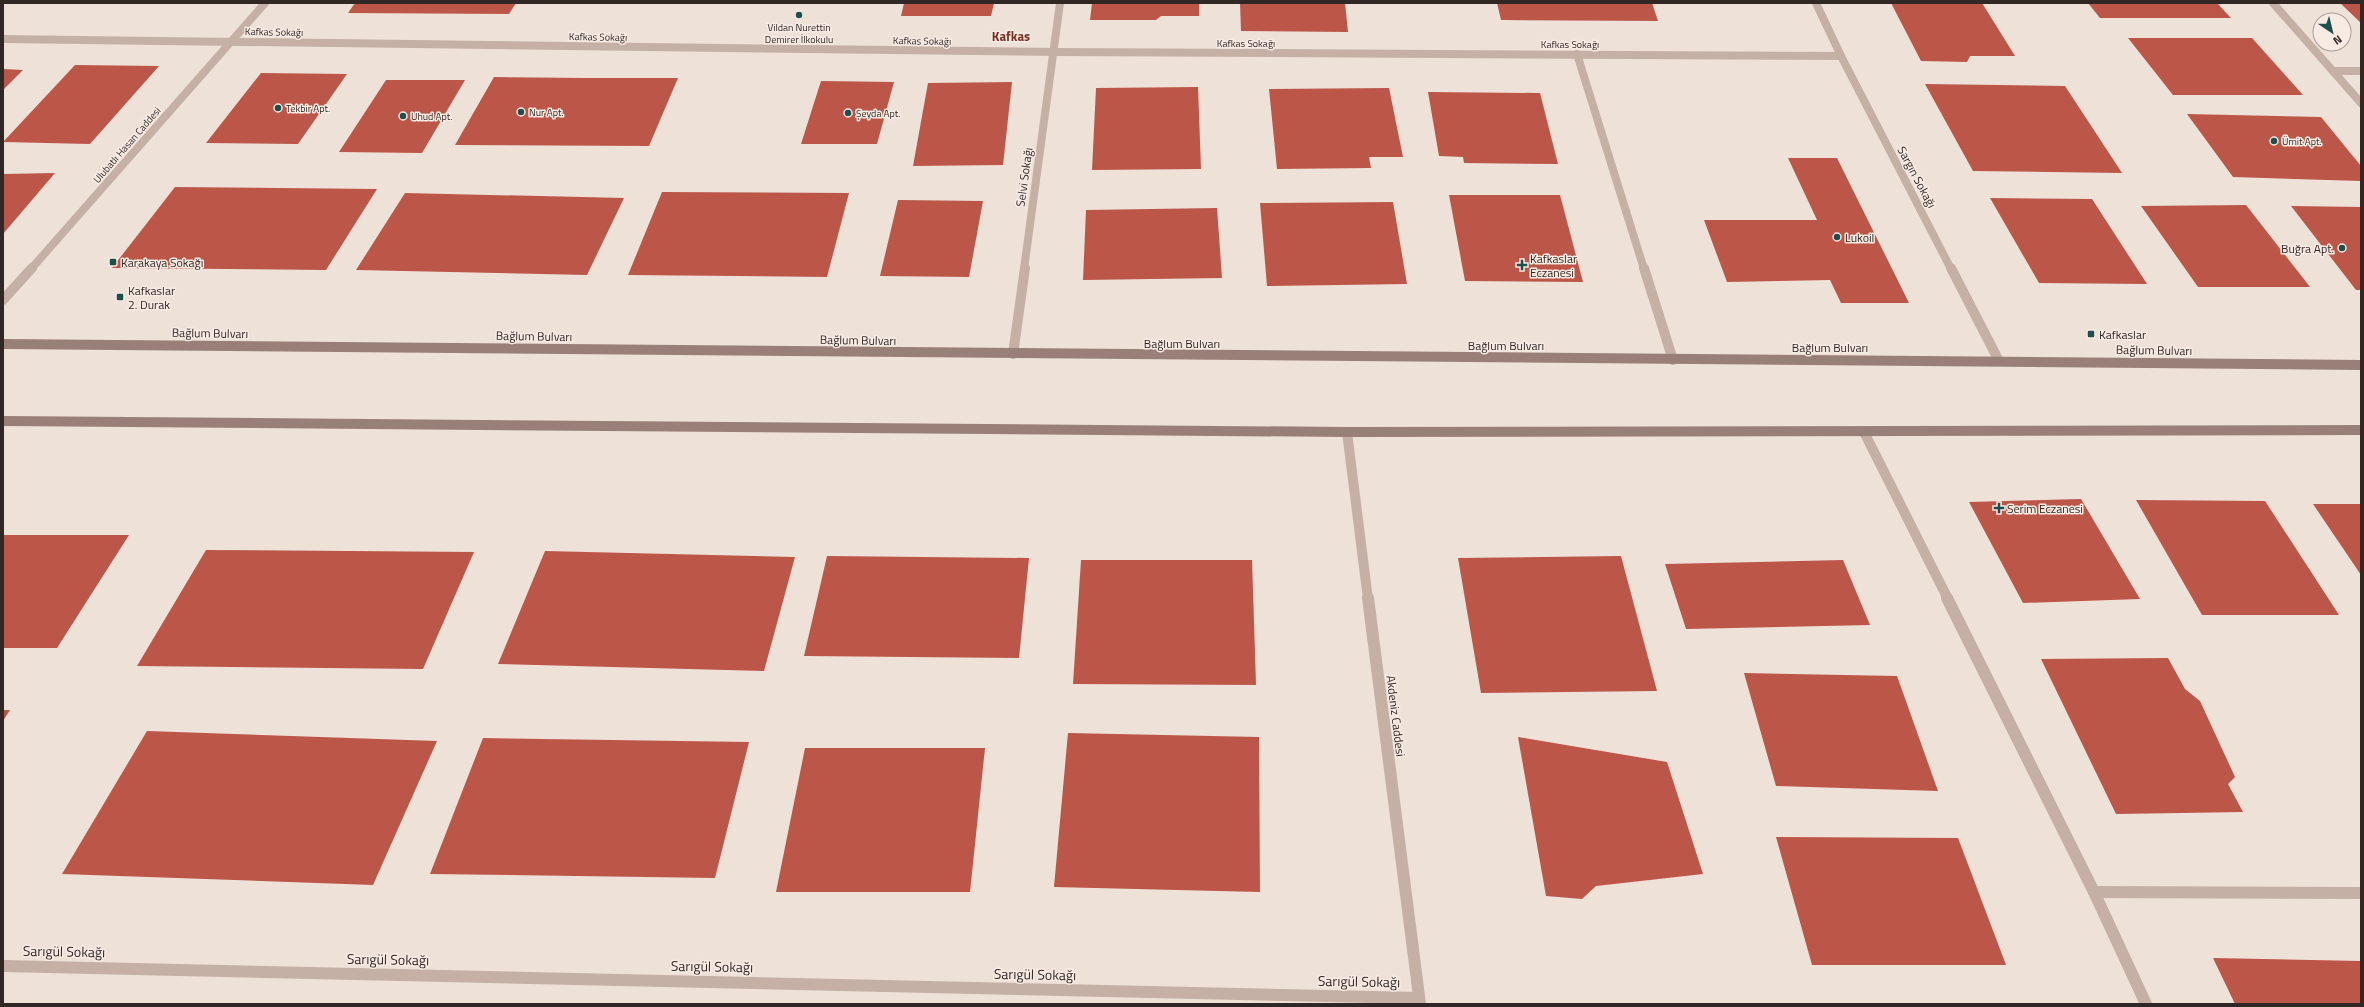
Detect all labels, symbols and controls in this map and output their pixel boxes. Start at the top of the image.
marker: Vildan Nurettin Demirer İlkokulu [794,10,804,20]
north arrow [2312,12,2352,52]
place label: Vildan Nurettin Demirer İlkokulu [765,20,833,47]
street label: Kafkas Sokağı [245,24,303,40]
district label: Kafkas [992,26,1030,46]
street label: Kafkas Sokağı [569,29,627,45]
text: N [2330,31,2345,49]
street label: Kafkas Sokağı [893,33,951,49]
street label: Kafkas Sokağı [1217,36,1275,51]
street label: Kafkas Sokağı [1541,37,1599,52]
place label: Tekbir Apt. [286,101,330,116]
marker: Tekbir Apt. [273,103,283,113]
street label: Ulubatlı Hasan Caddesi [90,104,164,186]
place label: Nur Apt. [529,105,564,120]
place label: Şeyda Apt. [856,106,901,121]
marker: Nur Apt. [516,107,526,117]
marker: Şeyda Apt. [843,108,853,118]
place label: Uhud Apt. [411,109,452,124]
marker: Uhud Apt. [398,111,408,121]
place label: Ümit Apt. [2282,134,2322,149]
marker: Ümit Apt. [2269,136,2279,146]
street label: Sargın Sokağı [1893,143,1941,211]
street label: Selvi Sokağı [1010,146,1038,208]
place label: Lukoil [1845,228,1874,247]
marker: Lukoil [1832,232,1842,242]
place label: Buğra Apt. [2281,239,2334,258]
marker: Buğra Apt. [2337,243,2347,253]
place label: Kafkaslar Eczanesi [1530,249,1577,282]
place label: Karakaya Sokağı [121,253,203,272]
marker: Karakaya Sokağı [108,257,118,267]
marker: Kafkaslar Eczanesi [1517,260,1527,270]
place label: Kafkaslar 2. Durak [128,281,175,314]
marker: Kafkaslar 2. Durak [115,292,125,302]
street label: Bağlum Bulvarı [172,323,248,343]
place label: Kafkaslar [2099,325,2146,344]
street label: Bağlum Bulvarı [496,326,572,346]
marker: Kafkaslar [2086,329,2096,339]
street label: Bağlum Bulvarı [820,330,896,350]
street label: Bağlum Bulvarı [1144,334,1220,353]
street label: Bağlum Bulvarı [1468,336,1544,355]
street label: Bağlum Bulvarı [1792,338,1868,357]
street label: Bağlum Bulvarı [2116,340,2192,360]
place label: Serim Eczanesi [2007,499,2083,518]
marker: Serim Eczanesi [1994,503,2004,513]
street label: Akdeniz Caddesi [1382,674,1410,758]
street label: Sarıgül Sokağı [23,940,105,962]
street label: Sarıgül Sokağı [347,948,429,970]
street label: Sarıgül Sokağı [671,955,753,977]
street label: Sarıgül Sokağı [994,963,1076,985]
street label: Sarıgül Sokağı [1318,970,1400,992]

